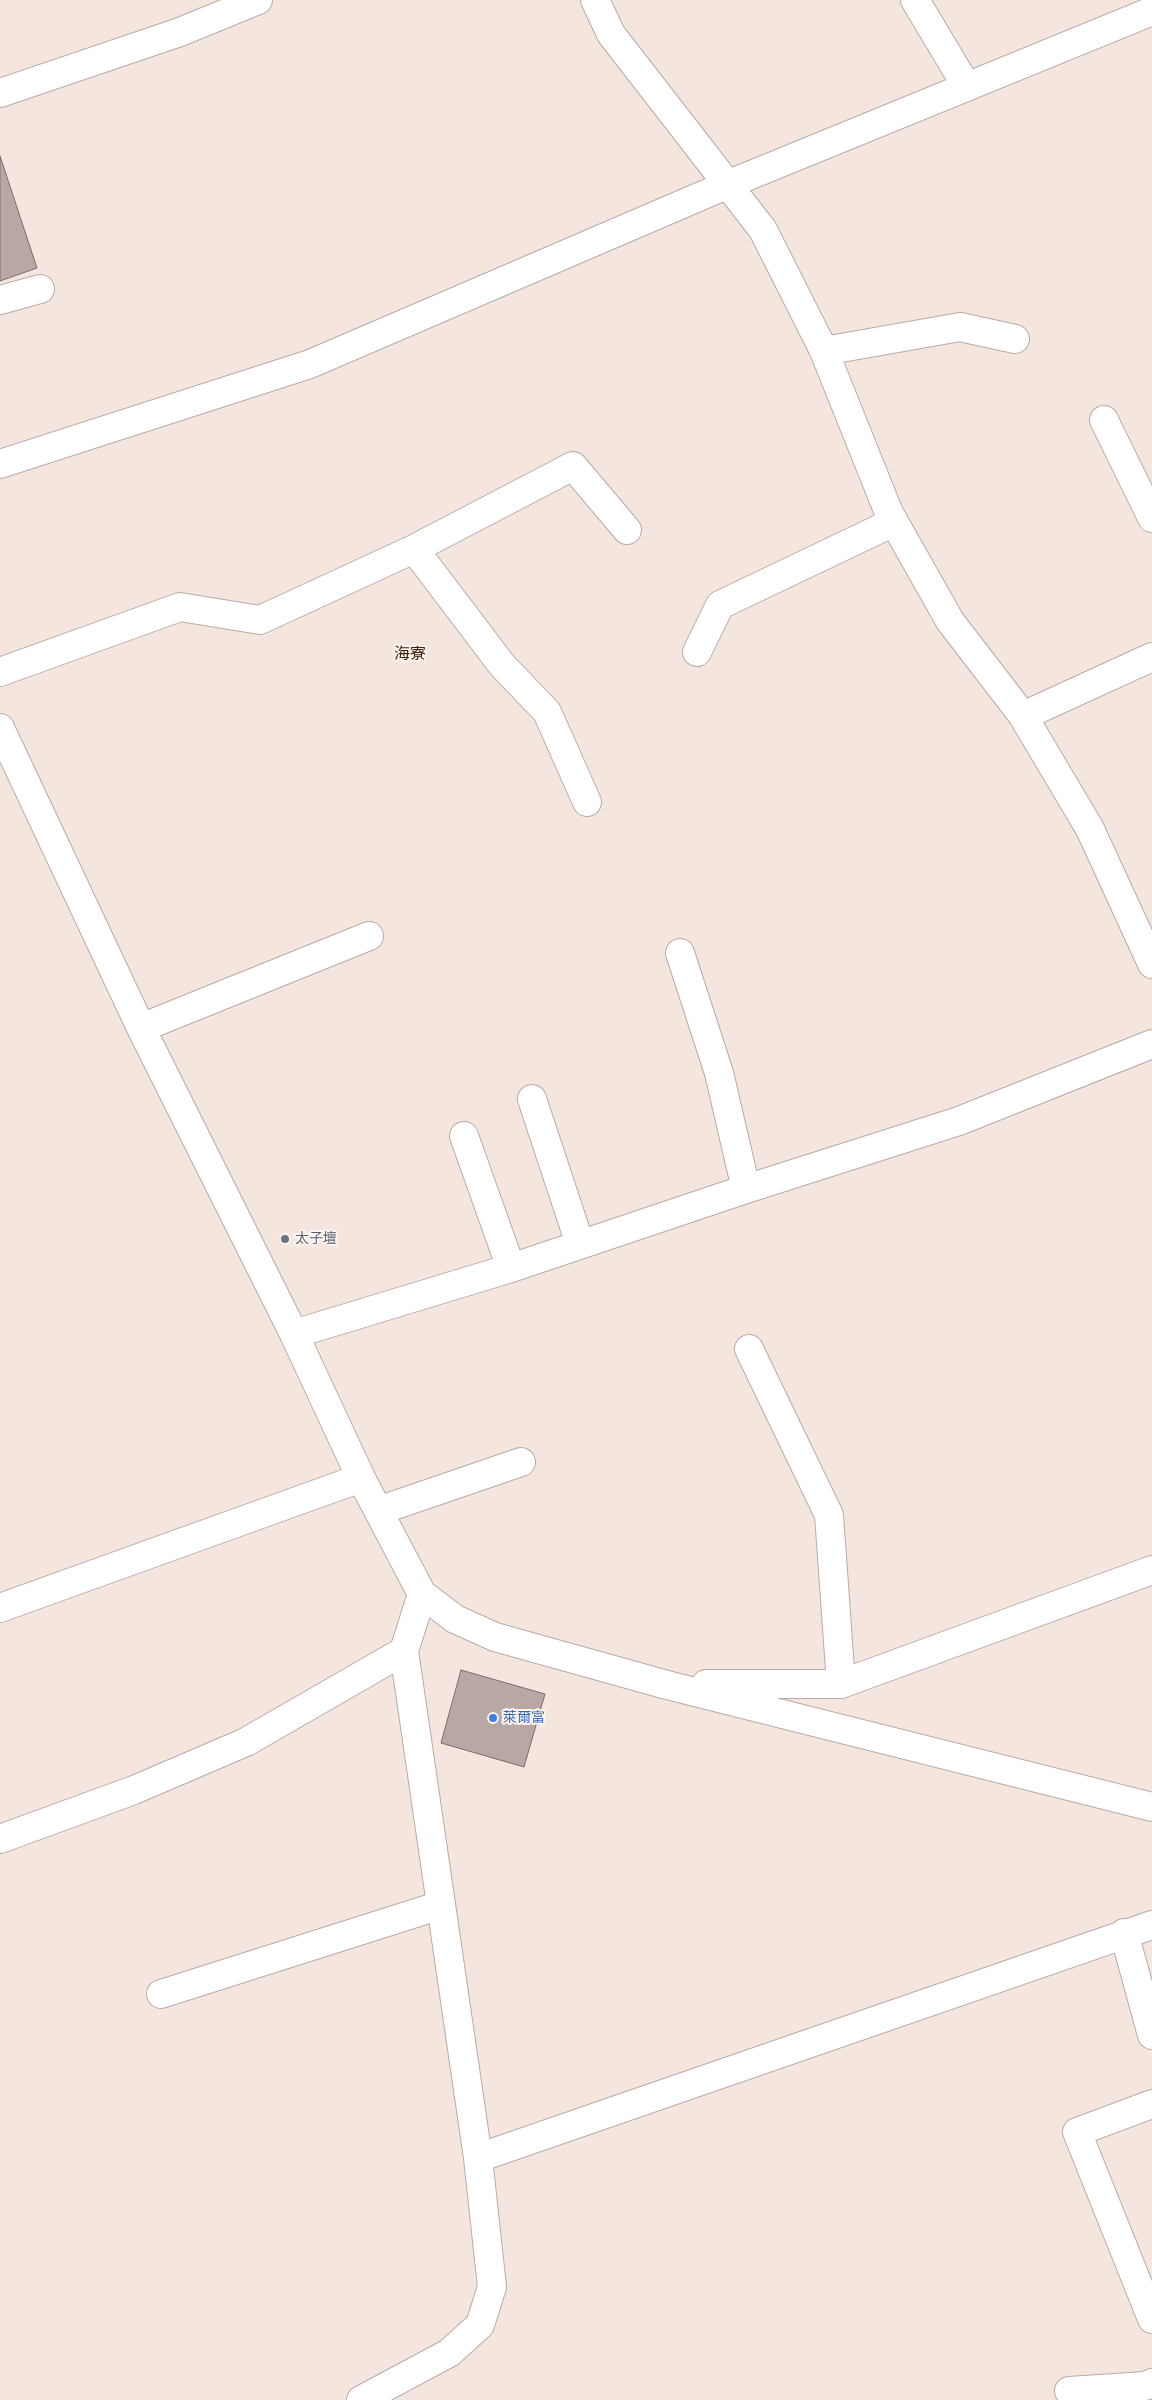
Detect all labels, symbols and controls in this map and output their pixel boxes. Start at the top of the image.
district label: 海寮 [394,645,426,665]
place label: 太子壇 [295,1231,337,1247]
marker: 太子壇 [279,1233,291,1245]
place label: 萊爾富 [503,1710,545,1726]
marker: 萊爾富 [487,1712,499,1724]

